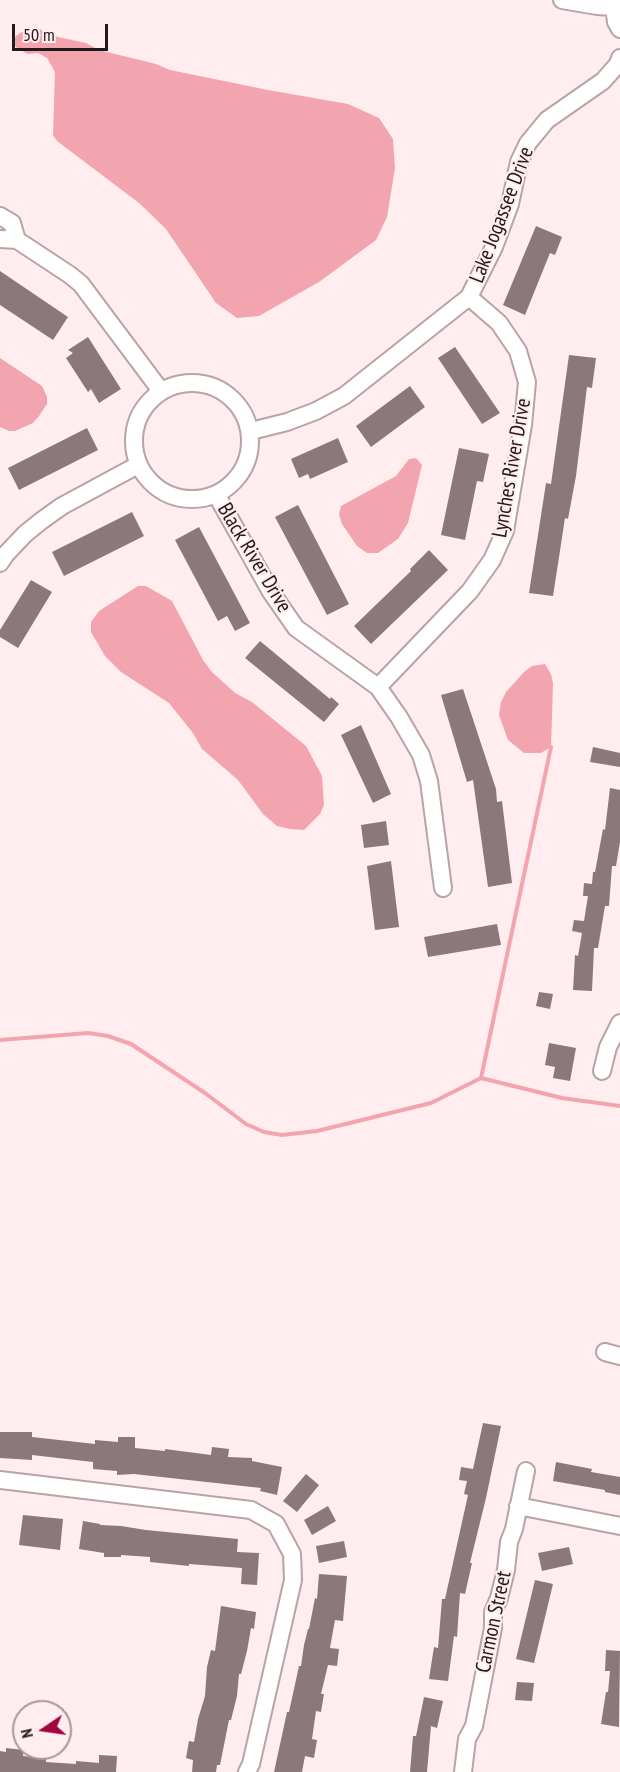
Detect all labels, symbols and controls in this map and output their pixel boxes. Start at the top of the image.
scale bar [15,12,111,50]
text: 50 m [23,23,55,46]
street label: Lake Jogassee Drive [465,144,539,286]
street label: Lynches River Drive [487,396,537,540]
street label: Black River Drive [212,499,296,617]
street label: Carmon Street [471,1569,517,1675]
north arrow [12,1700,72,1760]
text: N [16,1727,37,1740]

